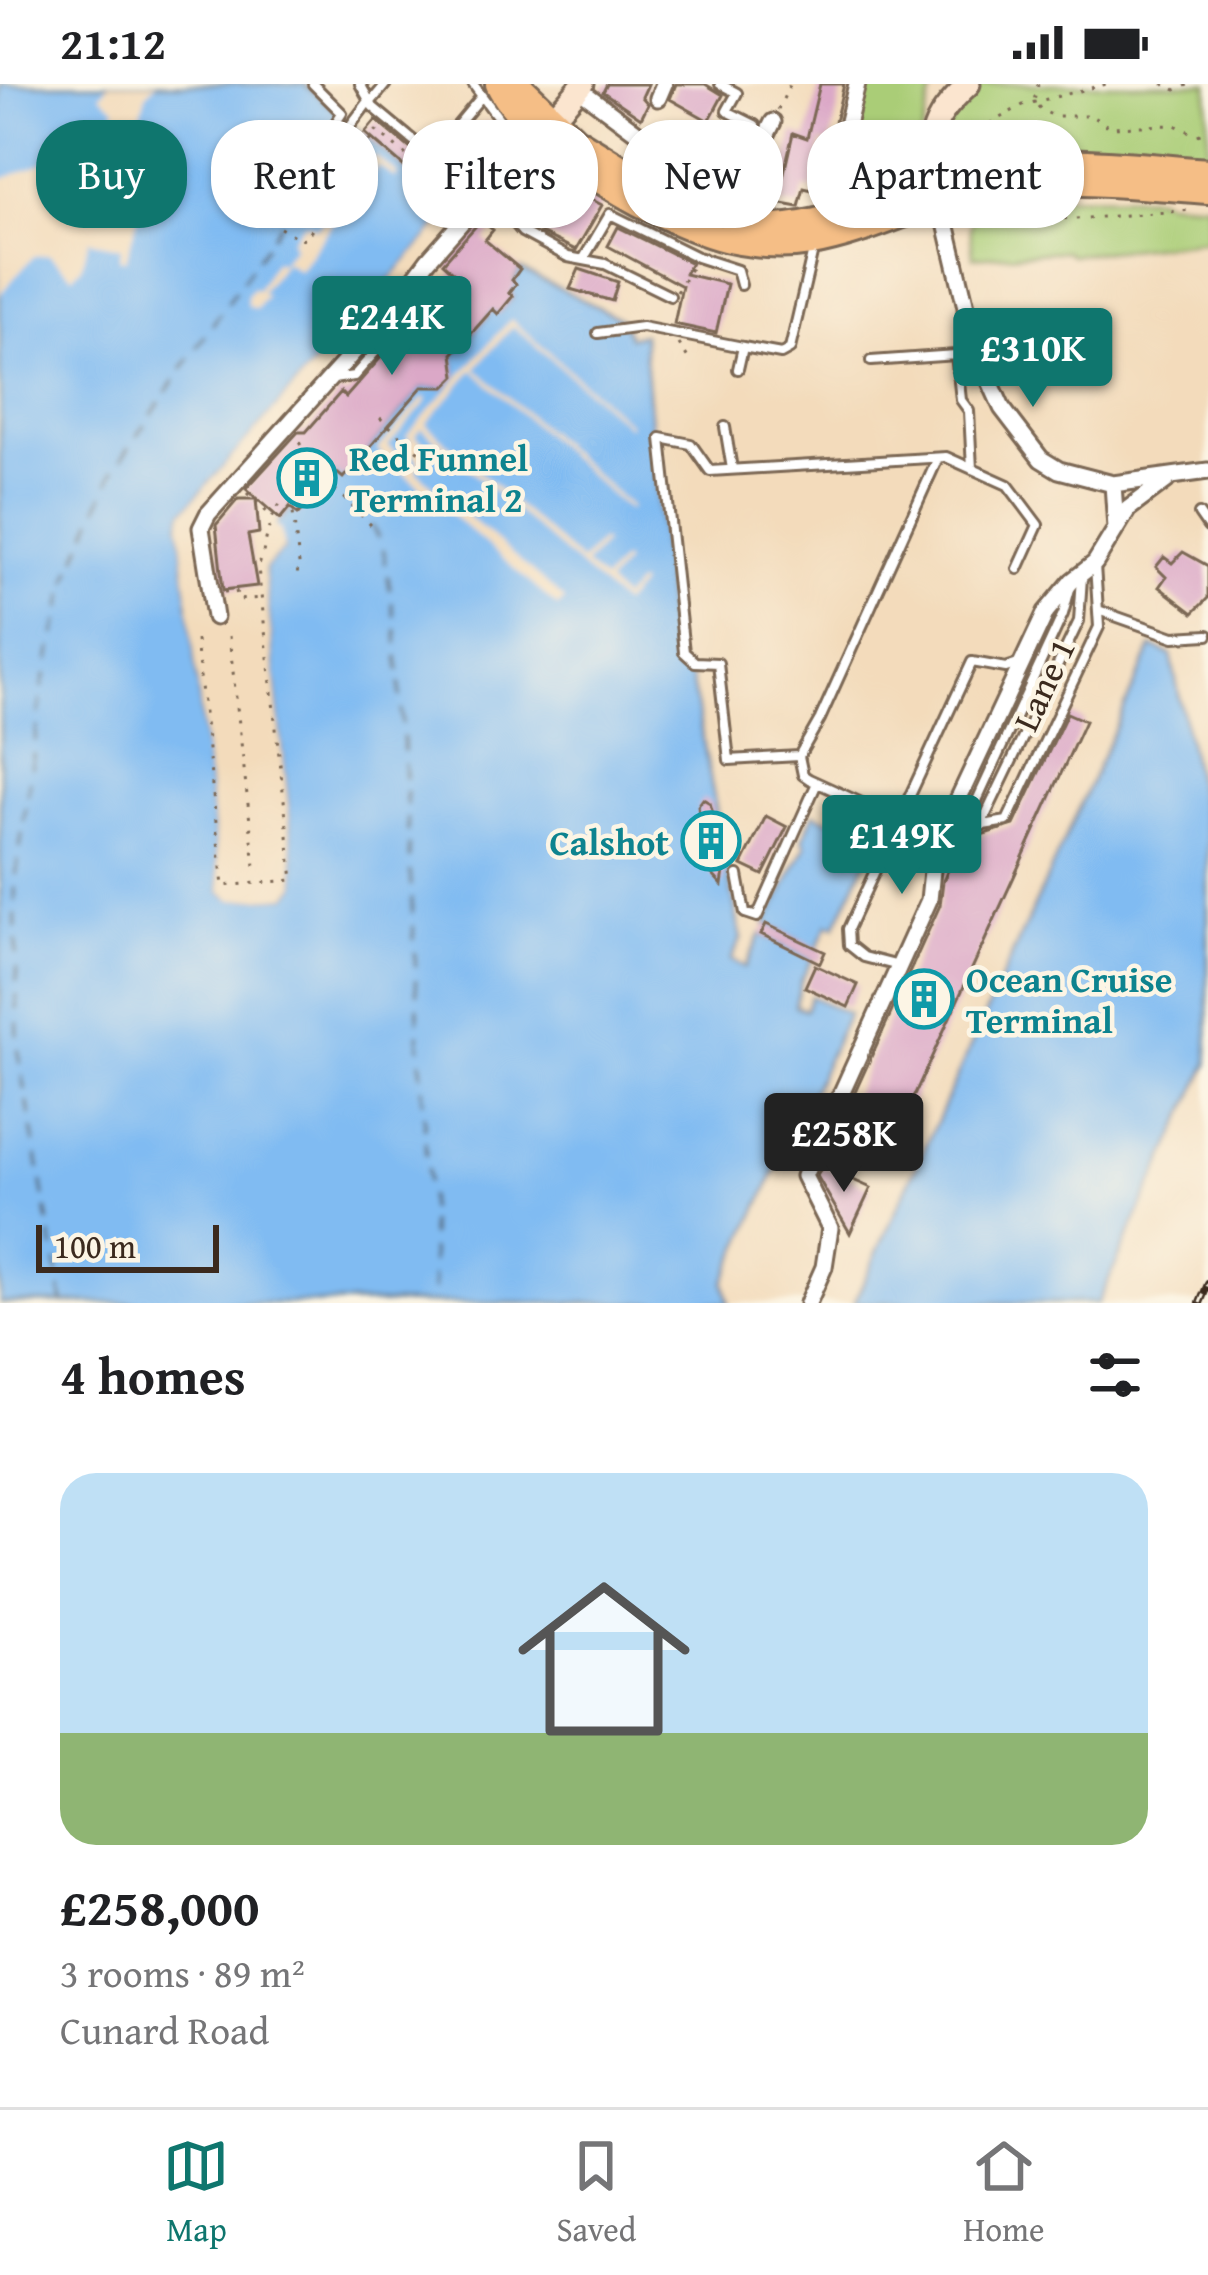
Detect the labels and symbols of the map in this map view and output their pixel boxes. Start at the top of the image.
pin: £244K [308,276,476,378]
pin: £310K [949,308,1117,410]
place label: Red Funnel Terminal 2 [349,431,528,525]
building icon: Red Funnel Terminal 2 [276,447,338,509]
street label: Lane 1 [998,629,1088,739]
pin: £149K [818,795,986,897]
building icon: Calshot [680,810,742,872]
place label: Calshot [550,815,669,868]
place label: Ocean Cruise Terminal [966,952,1172,1046]
building icon: Ocean Cruise Terminal [893,968,955,1030]
pin: £258K [760,1093,928,1195]
scale bar [36,1219,219,1272]

